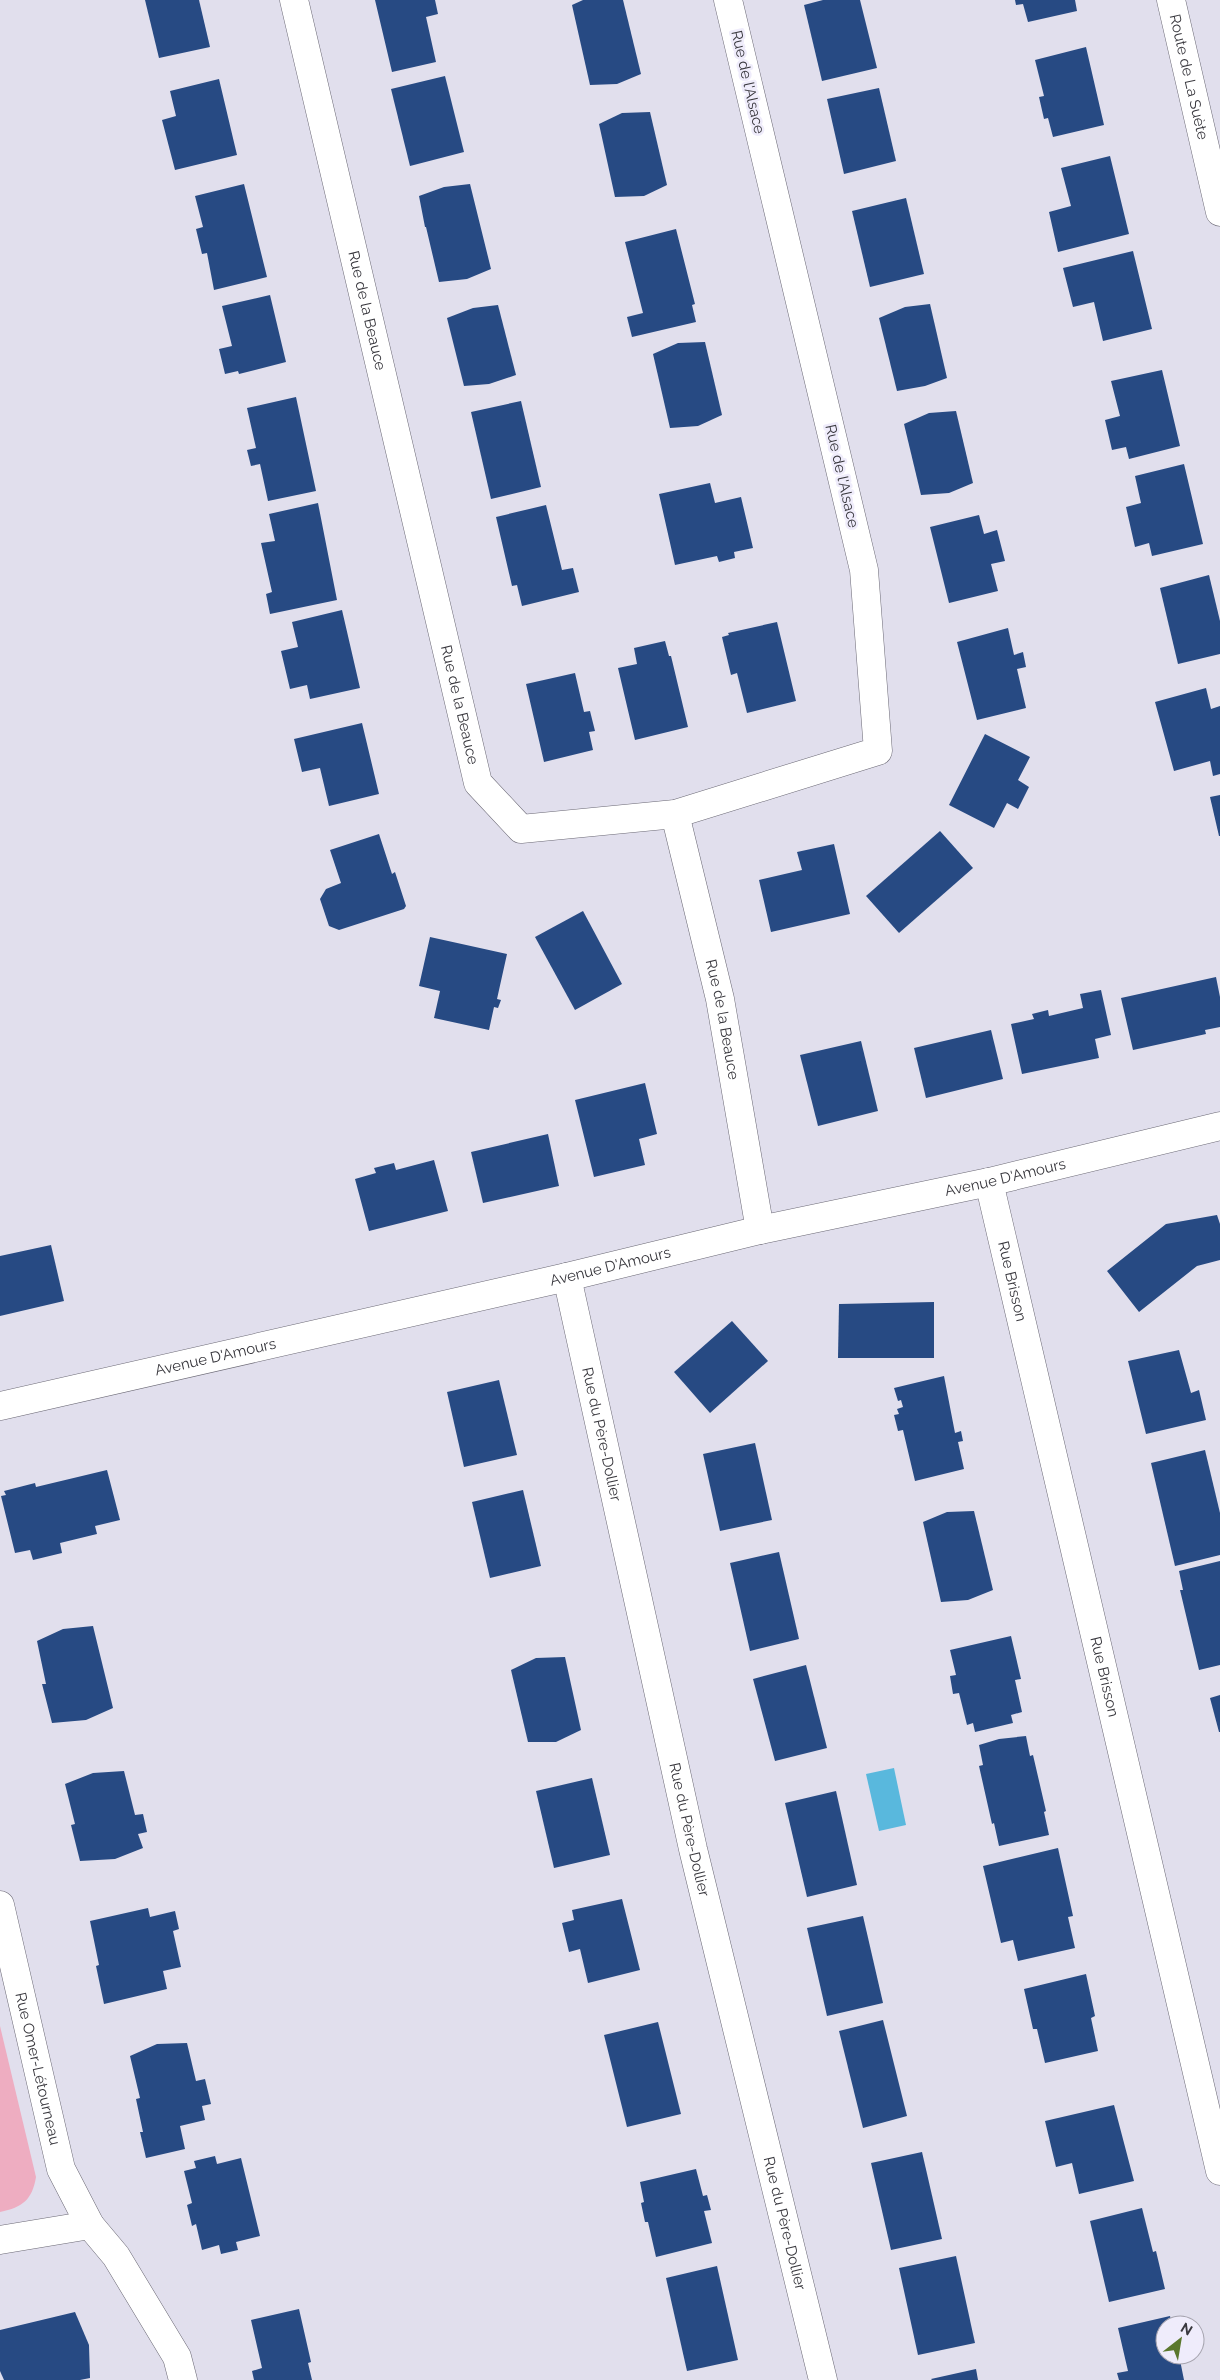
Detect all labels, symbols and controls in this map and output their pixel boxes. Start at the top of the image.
street label: Route de La Suète [1166,12,1212,142]
street label: Rue de l'Alsace [727,29,769,136]
street label: Rue de la Beauce [344,249,390,372]
street label: Rue de l'Alsace [821,423,863,530]
street label: Rue de la Beauce [437,643,482,767]
street label: Rue de la Beauce [702,958,743,1081]
street label: Avenue D'Amours [943,1155,1068,1200]
street label: Rue Brisson [994,1239,1030,1323]
street label: Avenue D'Amours [548,1243,672,1290]
street label: Avenue D'Amours [153,1334,278,1379]
street label: Rue du Père-Dollier [578,1366,625,1504]
street label: Rue Brisson [1086,1635,1123,1719]
street label: Rue du Père-Dollier [665,1761,713,1899]
street label: Rue Omer-Létourneau [11,1991,64,2147]
street label: Rue du Père-Dollier [760,2155,810,2293]
north arrow [1155,2315,1205,2365]
text: N [1178,2319,1195,2338]

